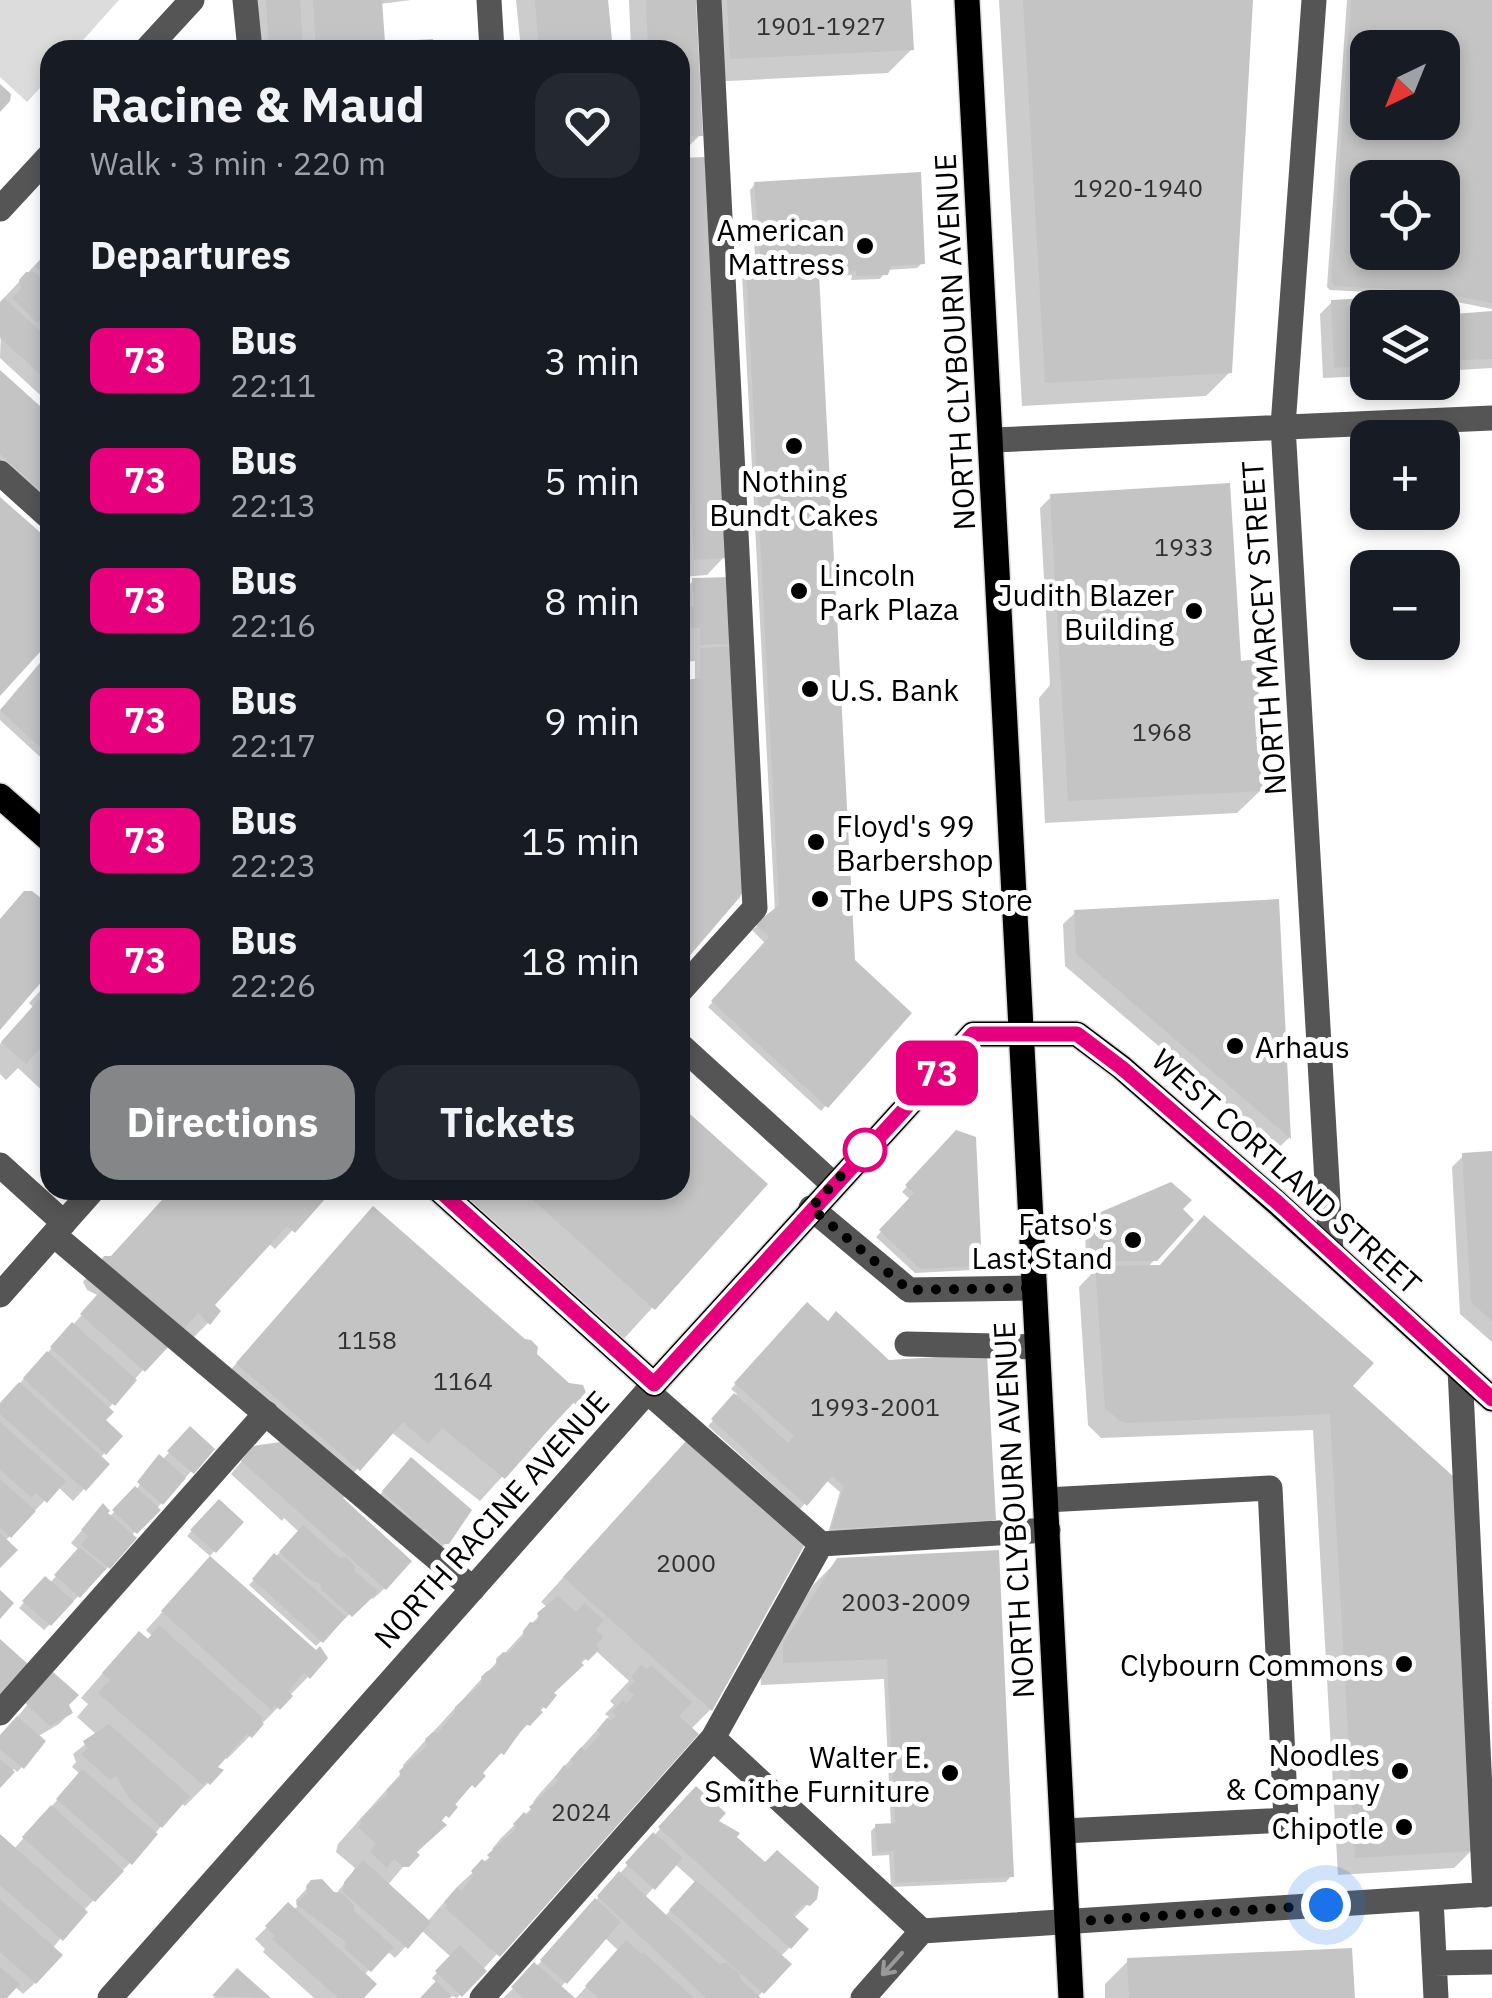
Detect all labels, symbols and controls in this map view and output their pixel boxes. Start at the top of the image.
house number: 1901-1927 [756,9,886,42]
north arrow [1350,30,1460,140]
map controls [1350,30,1460,660]
text: Racine & Maud [90,73,425,135]
button: heart [535,73,640,178]
text: Walk · 3 min · 220 m [90,142,386,184]
street label: NORTH CLYBOURN AVENUE [925,153,983,531]
button: locate [1350,160,1460,270]
house number: 1920-1940 [1073,171,1203,204]
place label: American Mattress [716,210,845,283]
text: Departures [90,230,291,279]
marker: American Mattress [854,235,876,257]
button: layers [1350,290,1460,400]
text: Bus [230,315,297,364]
text: 3 min [544,336,640,385]
text: 73 [124,337,166,383]
text: 22:11 [230,364,316,406]
button: + [1350,420,1460,530]
text: Bus [230,435,297,484]
marker: Nothing Bundt Cakes [783,435,805,457]
text: 5 min [544,456,640,505]
text: 73 [124,457,166,503]
street label: NORTH MARCEY STREET [1232,460,1294,796]
place label: Nothing Bundt Cakes [709,461,879,534]
text: 22:13 [230,484,316,526]
house number: 1933 [1154,530,1214,563]
button: − [1350,550,1460,660]
text: Bus [230,555,297,604]
place label: Lincoln Park Plaza [819,555,959,628]
place label: Judith Blazer Building [997,575,1174,648]
text: 8 min [544,576,640,625]
text: 73 [124,577,166,623]
marker: Lincoln Park Plaza [788,580,810,602]
marker: Judith Blazer Building [1183,600,1205,622]
text: 22:16 [230,604,316,646]
place label: U.S. Bank [830,670,959,709]
text: Bus [230,675,297,724]
marker: U.S. Bank [799,678,821,700]
text: 9 min [544,696,640,745]
text: 73 [124,697,166,743]
house number: 1968 [1132,715,1192,748]
text: 22:17 [230,724,316,766]
text: Bus [230,795,297,844]
place label: Floyd's 99 Barbershop [836,806,993,879]
text: 15 min [521,816,640,865]
text: 73 [124,817,166,863]
marker: Floyd's 99 Barbershop [805,831,827,853]
text: 22:23 [230,844,316,886]
place label: The UPS Store [840,880,1033,919]
marker: The UPS Store [809,888,831,910]
text: Bus [230,915,297,964]
text: 18 min [521,936,640,985]
text: 73 [124,937,166,983]
text: 22:26 [230,964,316,1006]
place label: Arhaus [1255,1027,1350,1066]
marker: Arhaus [1224,1035,1246,1057]
line badge: 73 [892,1040,982,1106]
street label: WEST CORTLAND STREET [1144,1040,1430,1302]
text: 73 [916,1050,958,1096]
button: Directions [90,1065,355,1180]
button: Tickets [375,1065,640,1180]
unlabelled marker [844,1129,886,1171]
place label: Fatso's Last Stand [972,1204,1113,1277]
marker: Fatso's Last Stand [1122,1229,1144,1251]
street label: NORTH CLYBOURN AVENUE [984,1321,1042,1699]
house number: 1158 [337,1323,397,1356]
house number: 1164 [433,1364,493,1397]
street label: NORTH RACINE AVENUE [365,1382,617,1656]
house number: 1993-2001 [810,1390,940,1423]
house number: 2000 [656,1546,716,1579]
house number: 2003-2009 [841,1585,971,1618]
place label: Clybourn Commons [1120,1645,1384,1684]
marker: Clybourn Commons [1393,1653,1415,1675]
place label: Noodles & Company [1225,1735,1380,1808]
place label: Walter E. Smithe Furniture [704,1737,930,1810]
marker: Noodles & Company [1389,1760,1411,1782]
marker: Walter E. Smithe Furniture [939,1762,961,1784]
house number: 2024 [551,1795,611,1828]
place label: Chipotle [1271,1808,1384,1847]
marker: Chipotle [1393,1816,1415,1838]
your location [1301,1880,1351,1930]
one-way arrow [881,1951,904,1976]

